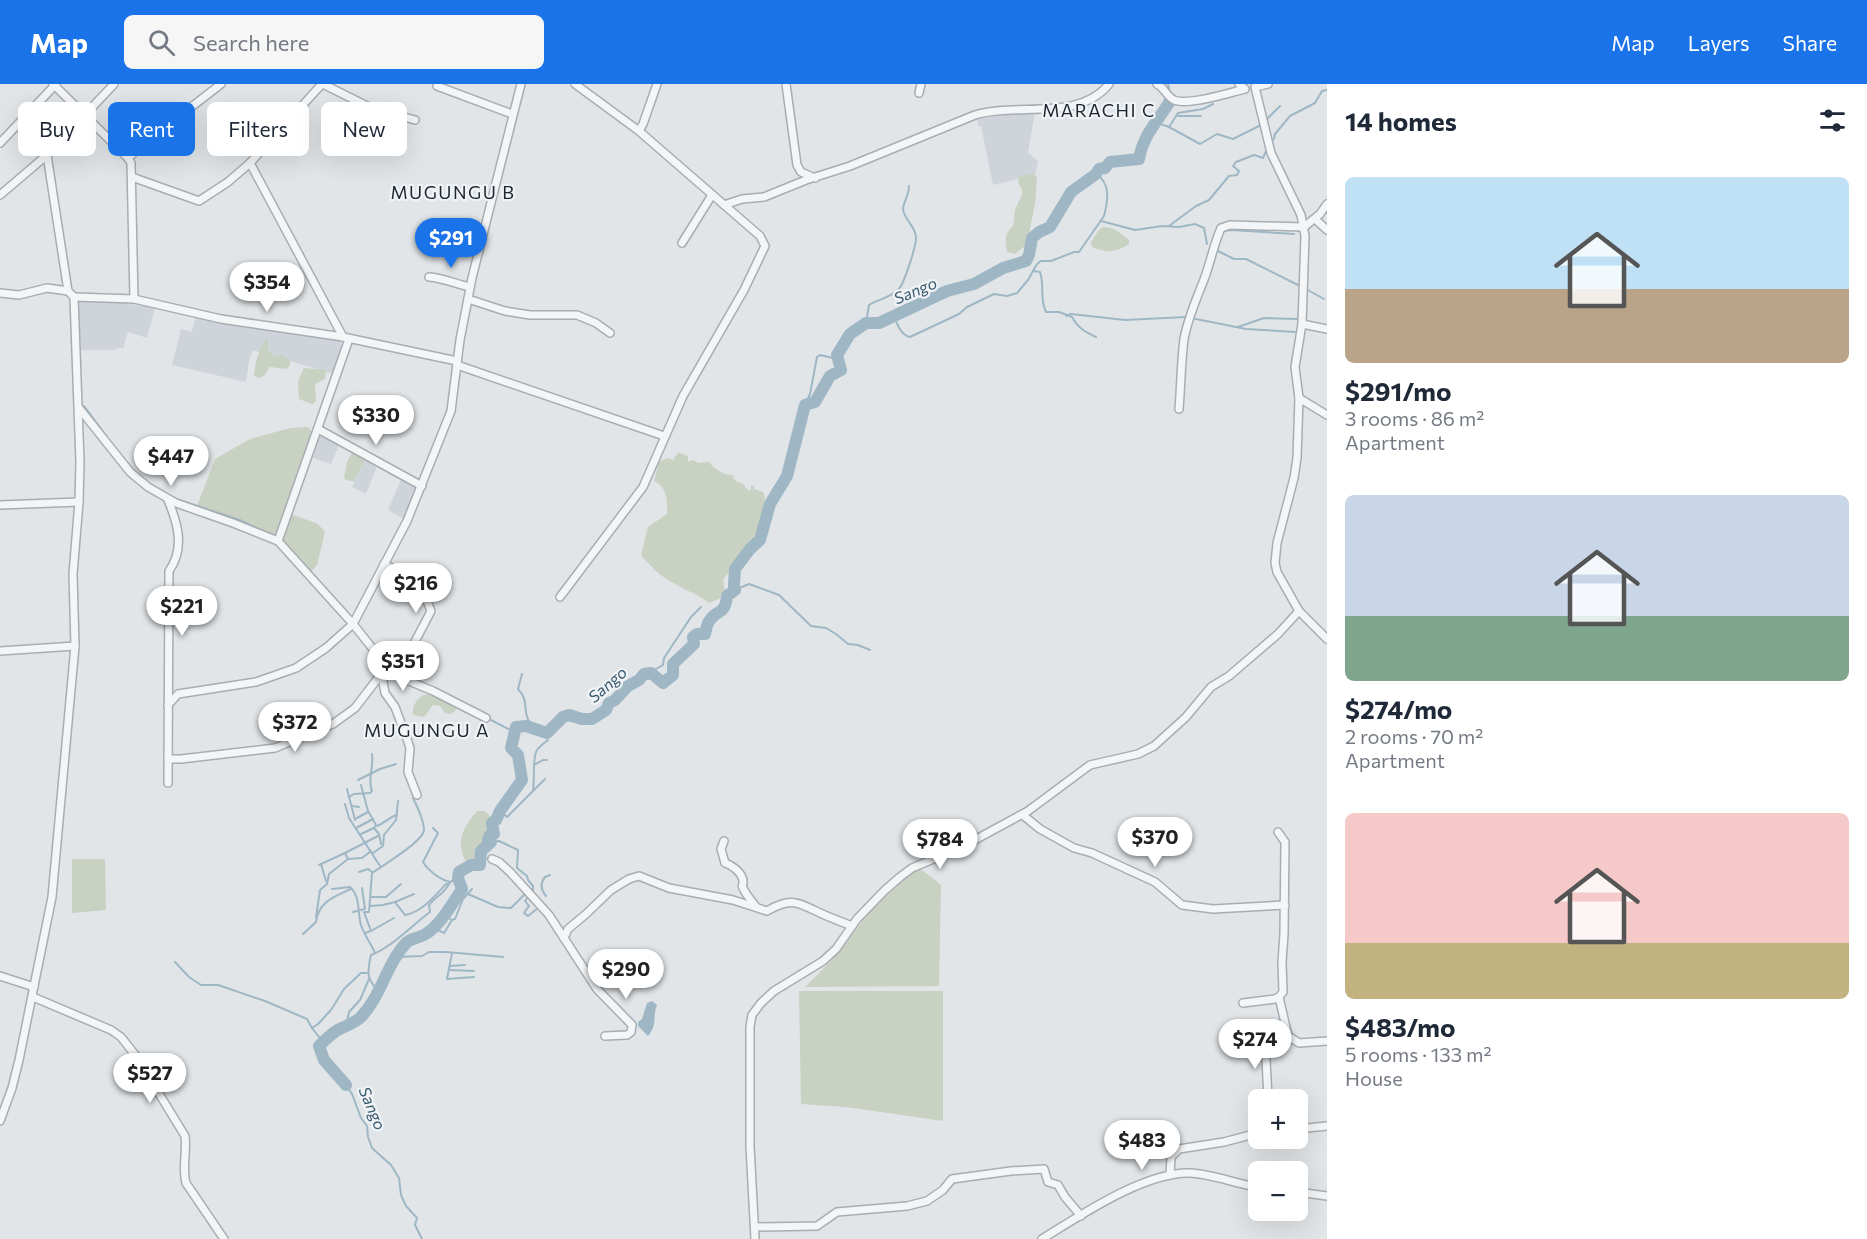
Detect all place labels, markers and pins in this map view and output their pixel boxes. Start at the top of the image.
pin: $291 [415,218,487,269]
pin: $354 [231,262,303,313]
pin: $330 [340,395,412,446]
pin: $447 [135,436,207,487]
pin: $216 [380,563,452,614]
pin: $221 [146,586,218,637]
pin: $351 [367,641,439,692]
pin: $372 [259,702,331,753]
pin: $370 [1119,817,1191,868]
pin: $784 [904,819,976,870]
pin: $290 [590,949,662,1000]
pin: $274 [1219,1019,1291,1070]
pin: $527 [114,1053,186,1104]
pin: $483 [1106,1120,1178,1171]

